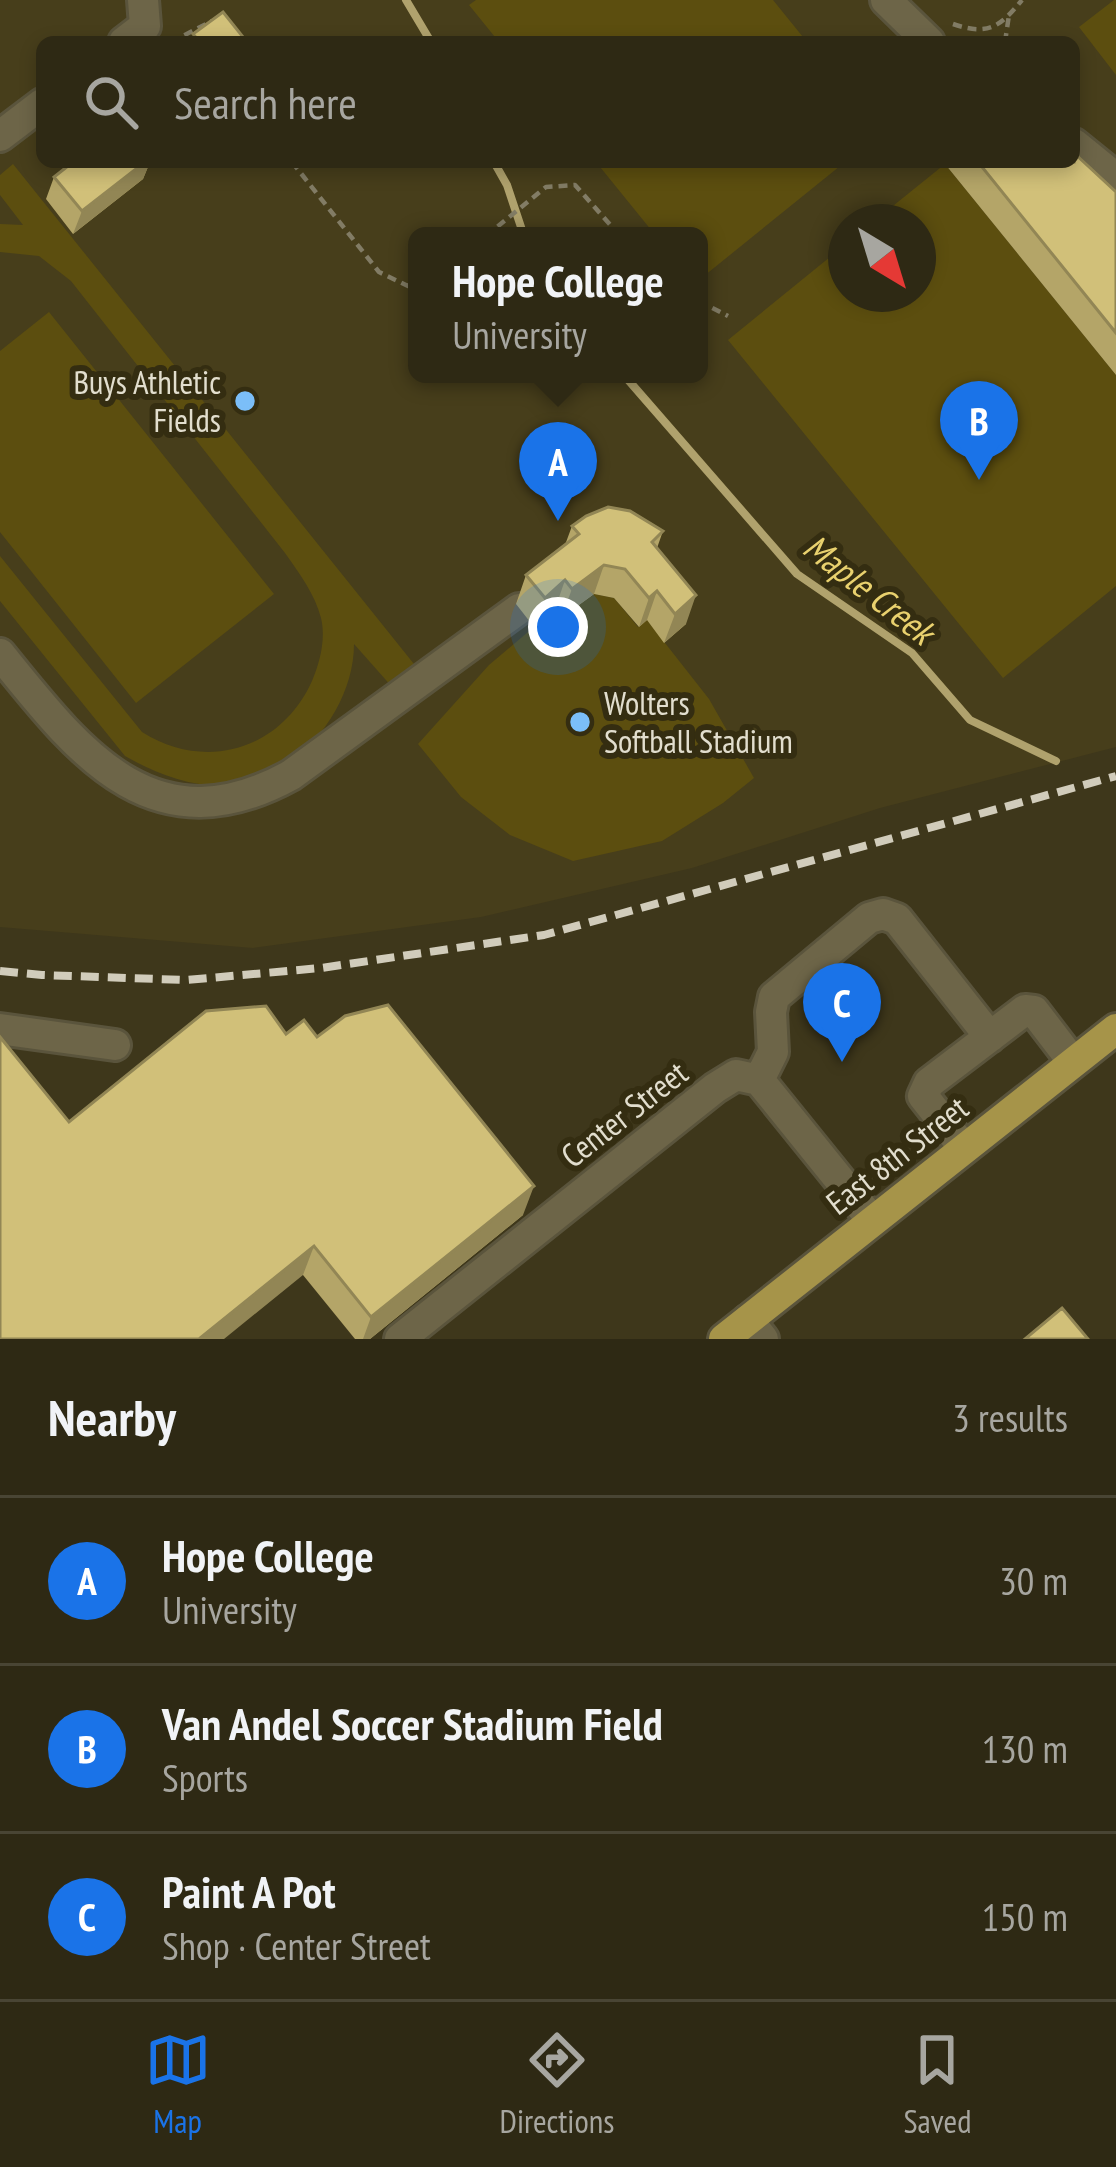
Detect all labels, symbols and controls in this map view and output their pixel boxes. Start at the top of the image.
search box [36,36,1080,168]
icon: search [78,69,144,135]
text: Search here [174,73,357,131]
north arrow [828,204,936,312]
popup [408,227,708,383]
text: Hope College [452,251,664,309]
text: University [452,309,587,360]
place label: Buys Athletic Fields [73,360,221,441]
pin: B [940,381,1018,480]
marker: Buys Athletic Fields [232,388,258,414]
pin: A [519,422,597,521]
water label: Maple Creek [794,523,947,657]
your location [528,597,588,657]
place label: Wolters Softball Stadium [604,681,793,762]
marker: Wolters Softball Stadium [567,709,593,735]
pin: C [803,963,881,1062]
street label: Center Street [552,1051,696,1176]
street label: East 8th Street [817,1086,976,1223]
text: Nearby [48,1384,176,1450]
text: 3 results [952,1392,1068,1443]
text: Hope College [162,1526,374,1584]
text: A [77,1555,97,1606]
text: 30 m [999,1555,1068,1606]
text: University [162,1584,297,1635]
text: Van Andel Soccer Stadium Field [162,1694,663,1752]
text: B [77,1723,97,1774]
text: 130 m [982,1723,1068,1774]
text: Sports [162,1752,248,1803]
text: Paint A Pot [162,1862,335,1920]
text: C [78,1891,96,1942]
text: 150 m [982,1891,1068,1942]
text: Shop · Center Street [162,1920,431,1971]
tab: Map [145,2027,211,2142]
tab: Directions [500,2027,614,2142]
tab: Saved [903,2027,971,2142]

